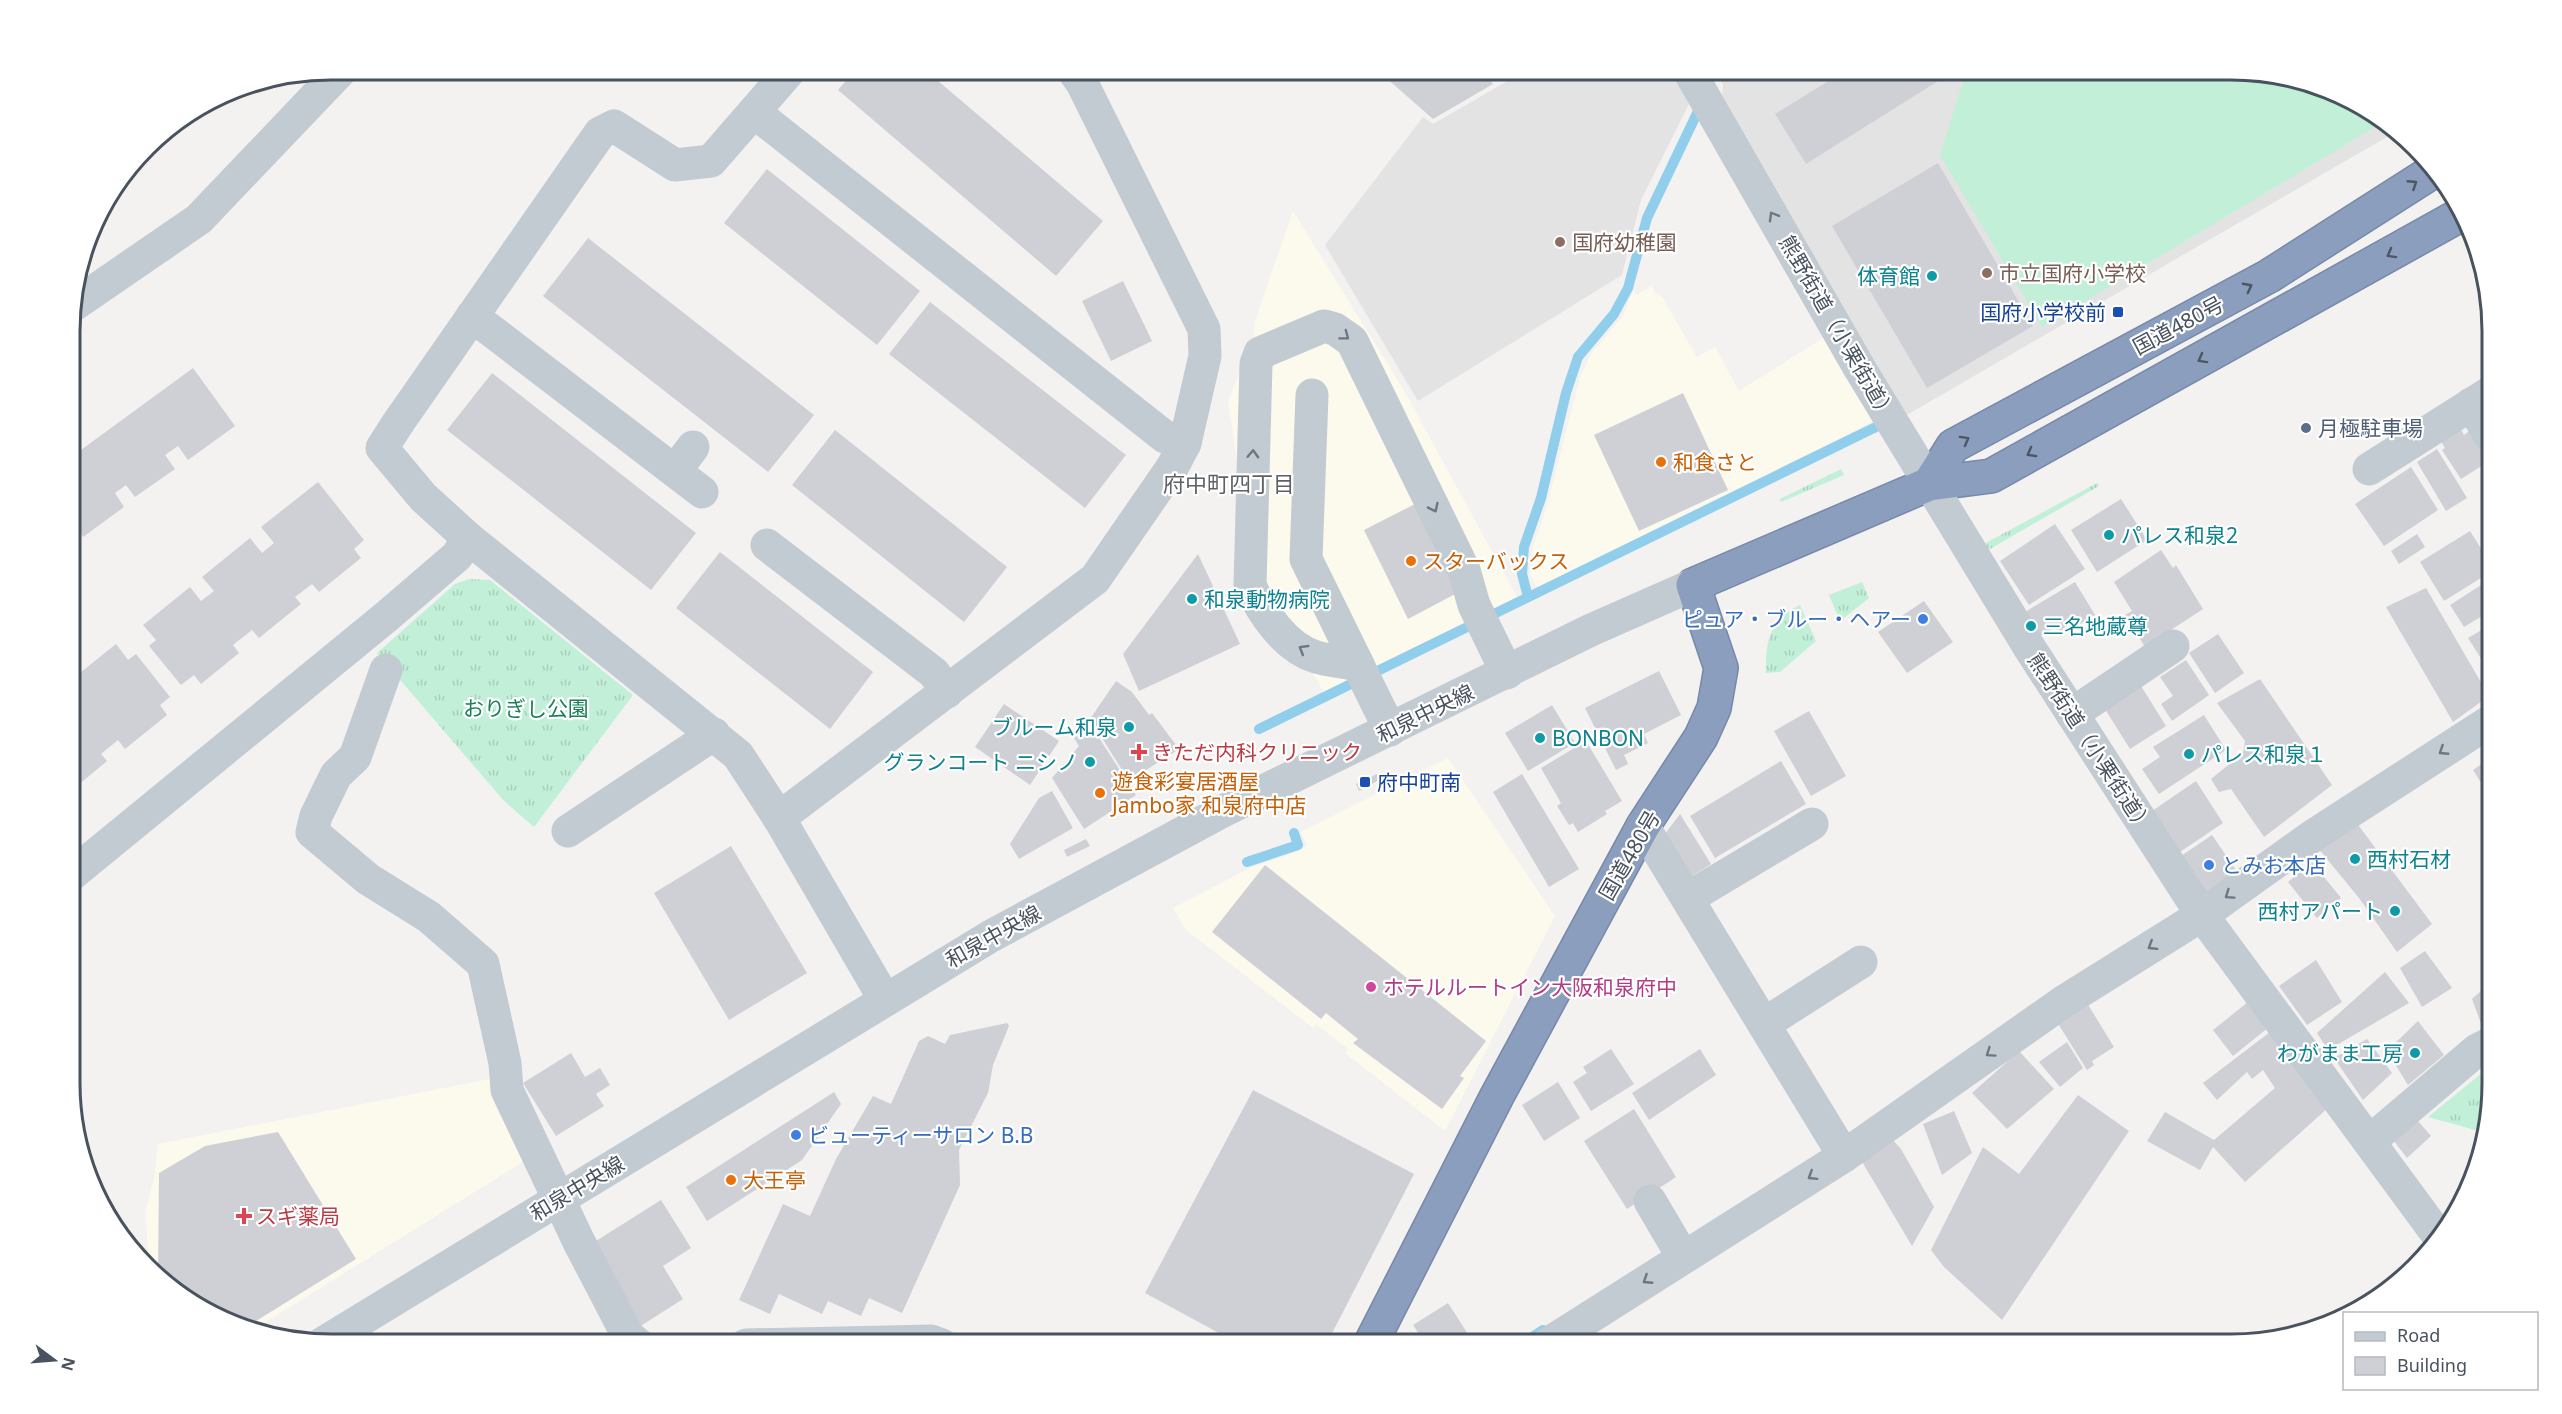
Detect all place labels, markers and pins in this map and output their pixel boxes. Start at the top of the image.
place label: 国府幼稚園 [1572,228,1677,256]
marker: 国府幼稚園 [1553,235,1567,249]
place label: 市立国府小学校 [1999,259,2146,287]
place label: 体育館 [1857,262,1920,290]
marker: 市立国府小学校 [1980,266,1994,280]
marker: 体育館 [1925,269,1939,283]
place label: 国府小学校前 [1980,298,2106,326]
marker: 国府小学校前 [2111,305,2125,319]
place label: 月極駐車場 [2318,414,2423,442]
marker: 月極駐車場 [2299,421,2313,435]
place label: 和食さと [1673,448,1757,476]
marker: 和食さと [1654,455,1668,469]
place label: パレス和泉2 [2121,521,2238,549]
marker: パレス和泉2 [2102,528,2116,542]
place label: スターバックス [1423,547,1569,575]
marker: スターバックス [1404,554,1418,568]
place label: 和泉動物病院 [1204,585,1330,613]
marker: 和泉動物病院 [1185,592,1199,606]
place label: ピュア・ブルー・ヘアー [1682,605,1911,633]
marker: ピュア・ブルー・ヘアー [1916,612,1930,626]
place label: 三名地蔵尊 [2043,612,2148,640]
marker: 三名地蔵尊 [2024,619,2038,633]
place label: ブルーム和泉 [992,713,1117,741]
marker: ブルーム和泉 [1122,720,1136,734]
place label: BONBON [1552,724,1644,752]
marker: BONBON [1533,731,1547,745]
place label: きただ内科クリニック [1152,738,1362,766]
place label: パレス和泉１ [2201,740,2327,768]
marker: きただ内科クリニック [1130,743,1148,761]
marker: パレス和泉１ [2182,747,2196,761]
place label: グランコート ニシノ [884,748,1078,776]
marker: グランコート ニシノ [1083,755,1097,769]
place label: 遊食彩宴居酒屋 Jambo家 和泉府中店 [1110,767,1306,819]
place label: 府中町南 [1377,768,1461,796]
marker: 府中町南 [1358,775,1372,789]
marker: 遊食彩宴居酒屋 Jambo家 和泉府中店 [1093,786,1107,800]
place label: 西村石材 [2367,845,2451,873]
place label: とみお本店 [2221,851,2326,879]
marker: 西村石材 [2348,852,2362,866]
marker: とみお本店 [2202,858,2216,872]
place label: 西村アパート [2257,897,2383,925]
marker: 西村アパート [2388,904,2402,918]
place label: ホテルルートイン大阪和泉府中 [1383,973,1677,1001]
marker: ホテルルートイン大阪和泉府中 [1364,980,1378,994]
place label: わがまま工房 [2277,1039,2403,1067]
marker: わがまま工房 [2408,1046,2422,1060]
place label: ビューティーサロン B.B [808,1121,1034,1149]
marker: ビューティーサロン B.B [789,1128,803,1142]
place label: 大王亭 [743,1166,806,1194]
marker: 大王亭 [724,1173,738,1187]
place label: スギ薬局 [256,1202,340,1230]
marker: スギ薬局 [237,1209,251,1223]

